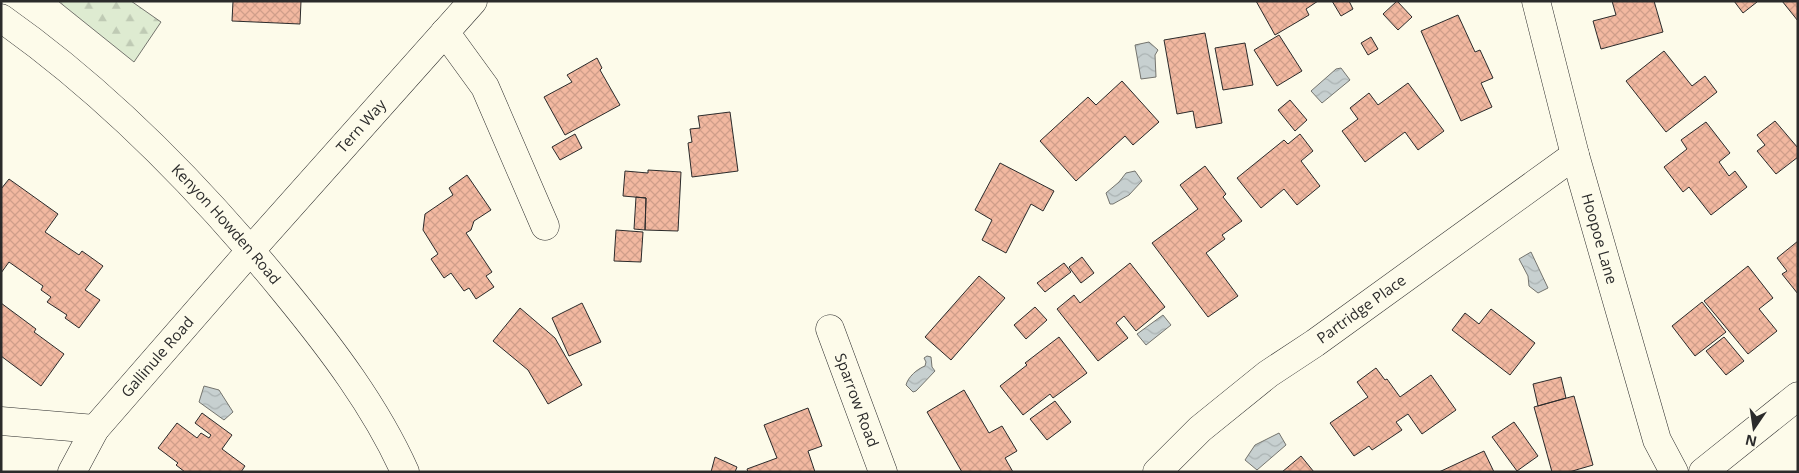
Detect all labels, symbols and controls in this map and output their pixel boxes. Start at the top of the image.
street label: Tern Way [331,94,390,157]
street label: Kenyon Howden Road [168,159,286,288]
street label: Hoopoe Lane [1578,191,1623,286]
street label: Partridge Place [1312,270,1409,347]
street label: Gallinule Road [116,312,198,401]
street label: Sparrow Road [831,350,884,450]
north arrow [1729,403,1779,453]
text: N [1743,431,1759,452]

